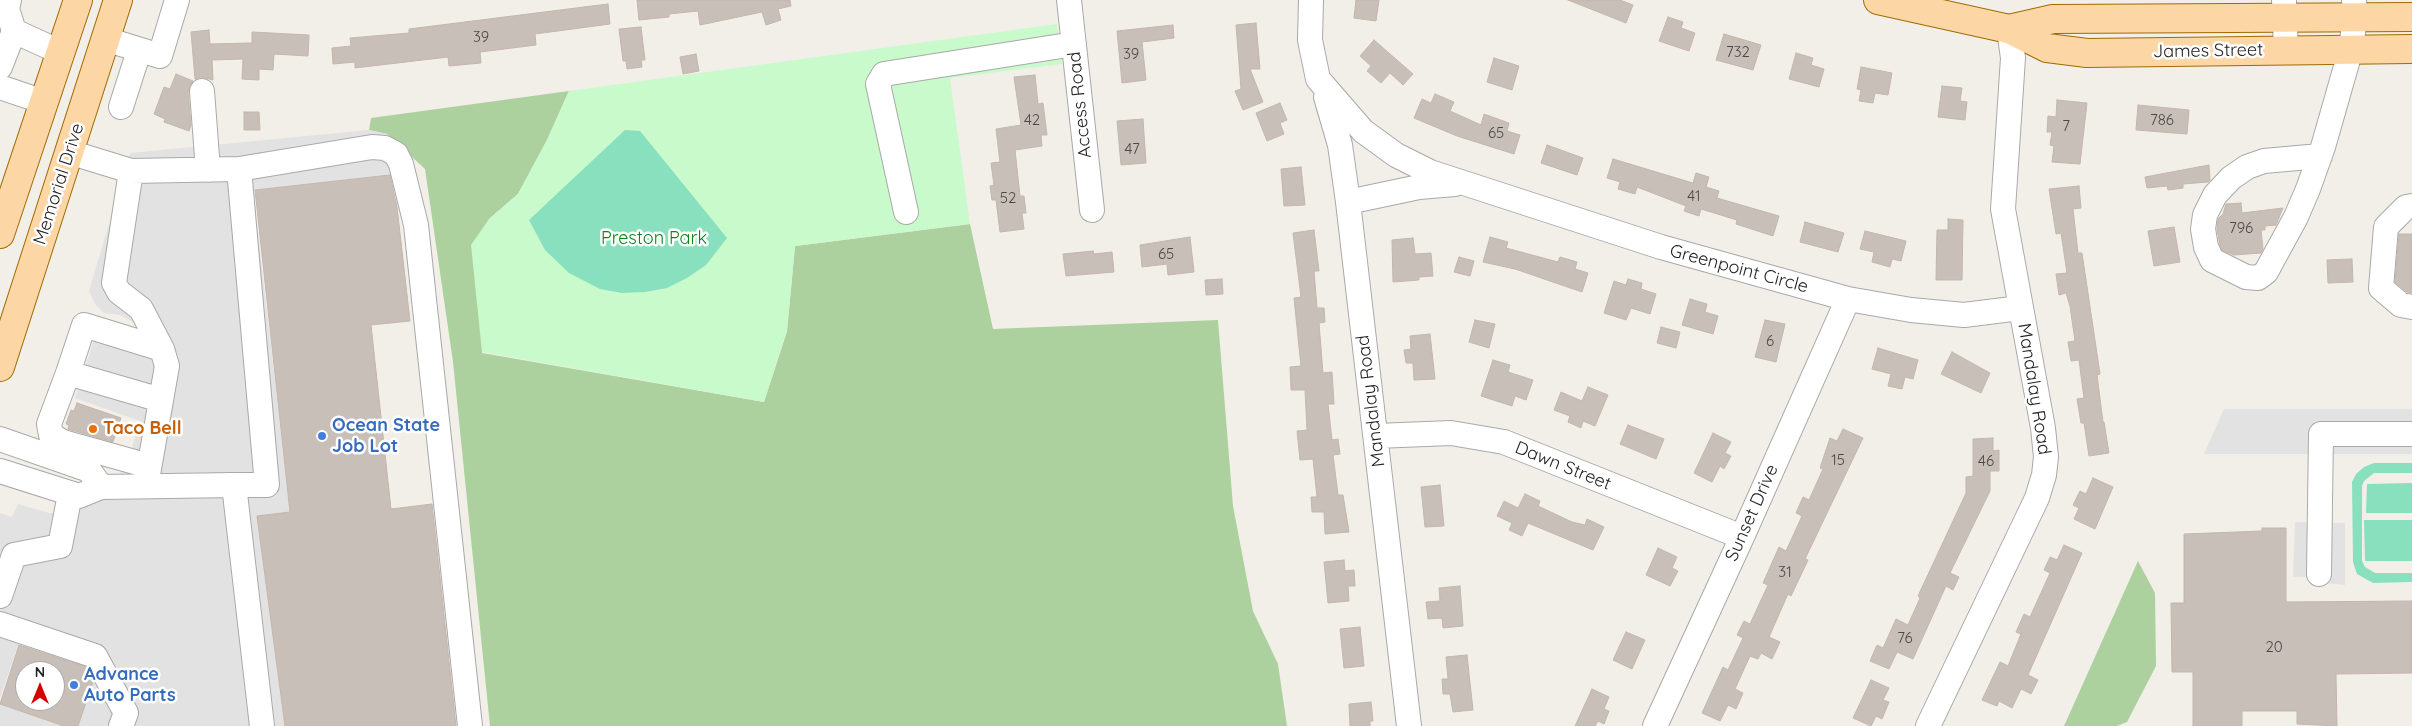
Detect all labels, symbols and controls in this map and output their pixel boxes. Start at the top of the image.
house number: 39 [473,28,489,46]
street label: James Street [2153,39,2263,63]
house number: 732 [1726,43,1750,61]
house number: 39 [1123,45,1139,63]
street label: Access Road [1064,51,1096,159]
house number: 42 [1024,111,1040,129]
house number: 786 [2150,111,2174,129]
house number: 7 [2062,117,2070,135]
street label: Memorial Drive [29,121,89,247]
house number: 65 [1488,124,1504,142]
house number: 47 [1124,140,1140,158]
house number: 41 [1687,187,1701,205]
house number: 52 [1000,189,1016,207]
house number: 796 [2229,219,2253,237]
park label: Preston Park [601,228,707,250]
street label: Greenpoint Circle [1667,240,1811,298]
house number: 65 [1158,245,1174,263]
street label: Mandalay Road [2013,322,2055,456]
house number: 6 [1766,332,1774,350]
street label: Mandalay Road [1352,334,1390,468]
place label: Ocean State Job Lot [332,415,440,458]
place label: Taco Bell [103,418,182,440]
marker: Taco Bell [87,423,99,435]
marker: Ocean State Job Lot [316,430,328,442]
street label: Dawn Street [1512,437,1614,495]
house number: 15 [1831,451,1845,469]
house number: 46 [1978,452,1994,470]
street label: Sunset Drive [1721,461,1783,565]
house number: 31 [1778,563,1792,581]
house number: 76 [1897,629,1913,647]
house number: 20 [2265,638,2283,656]
north arrow [15,661,65,711]
text: N [35,663,45,681]
place label: Advance Auto Parts [84,664,176,706]
marker: Advance Auto Parts [68,679,80,691]

